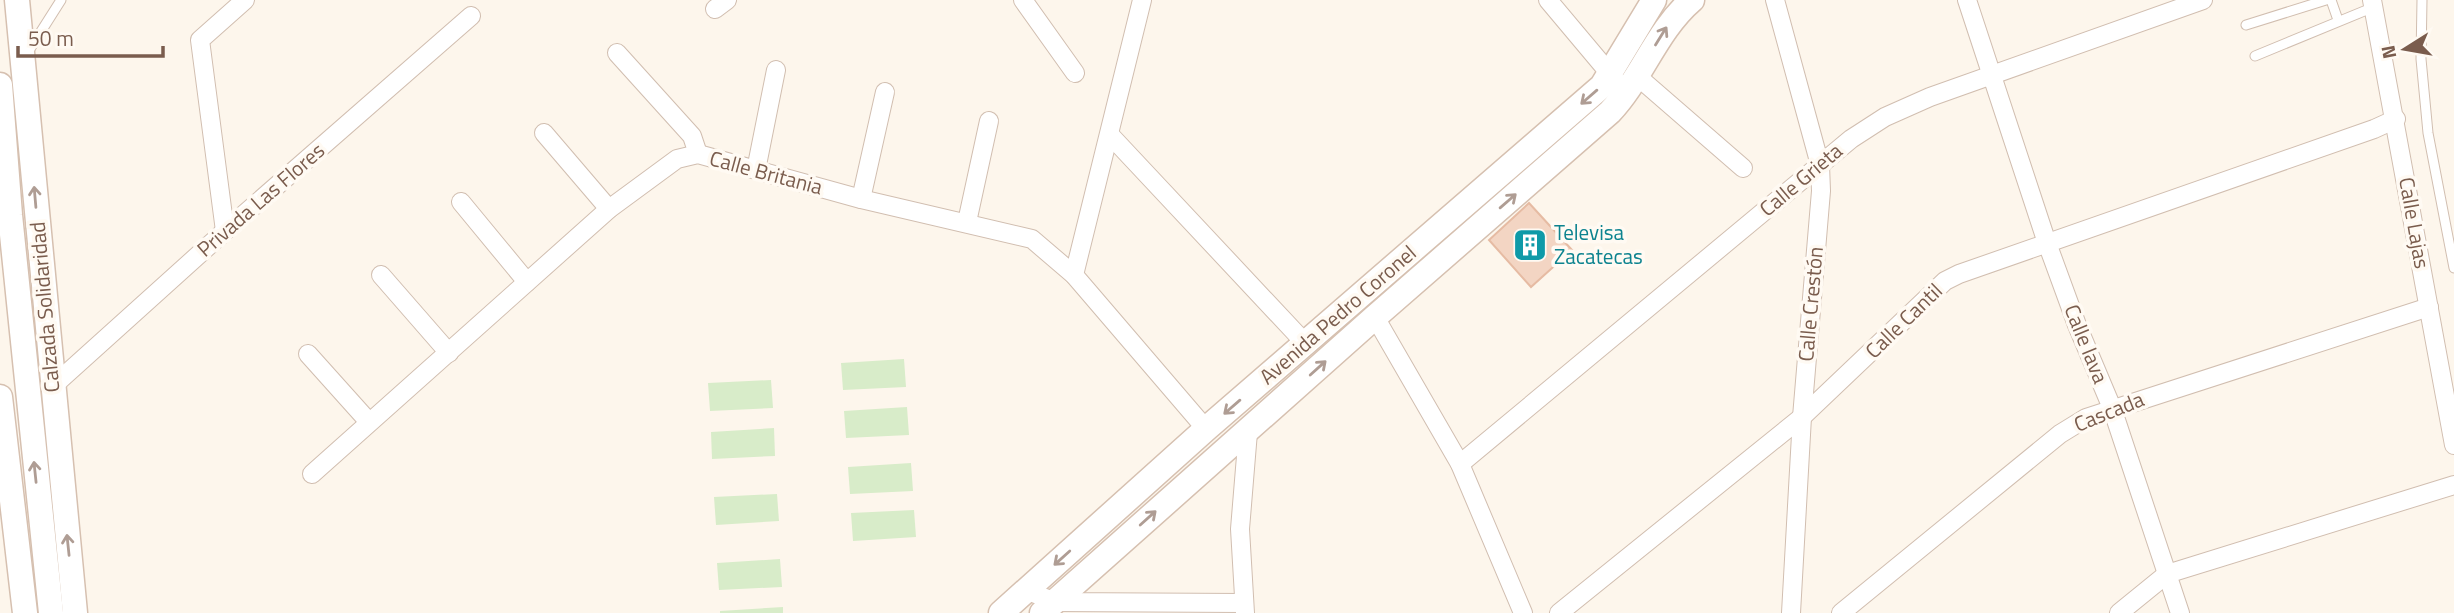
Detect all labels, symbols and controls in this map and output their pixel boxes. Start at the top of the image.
scale bar [18,14,163,58]
north arrow [2370,14,2440,84]
text: 50 m [28,22,74,54]
one-way arrow [1654,27,1668,47]
text: N [2372,43,2403,62]
one-way arrow [1580,89,1598,105]
street label: Calle Grieta [1752,134,1849,224]
street label: Privada Las Flores [189,135,331,264]
street label: Calle Britania [706,142,827,203]
street label: Calle Lajas [2391,175,2439,271]
one-way arrow [29,186,42,208]
one-way arrow [1498,193,1516,209]
place label: Televisa Zacatecas [1554,216,1643,272]
street label: Calzada Solidaridad [21,220,67,394]
building icon: Televisa Zacatecas [1511,226,1549,264]
street label: Avenida Pedro Coronel [1252,237,1423,392]
street label: Calle Crestón [1789,245,1831,363]
street label: Calle Cantil [1857,275,1949,365]
street label: Calle lava [2057,299,2117,388]
one-way arrow [1309,360,1327,376]
street label: Cascada [2069,382,2149,440]
one-way arrow [1224,399,1242,415]
one-way arrow [29,461,42,484]
one-way arrow [1138,510,1156,526]
one-way arrow [61,534,74,557]
one-way arrow [1054,550,1072,566]

